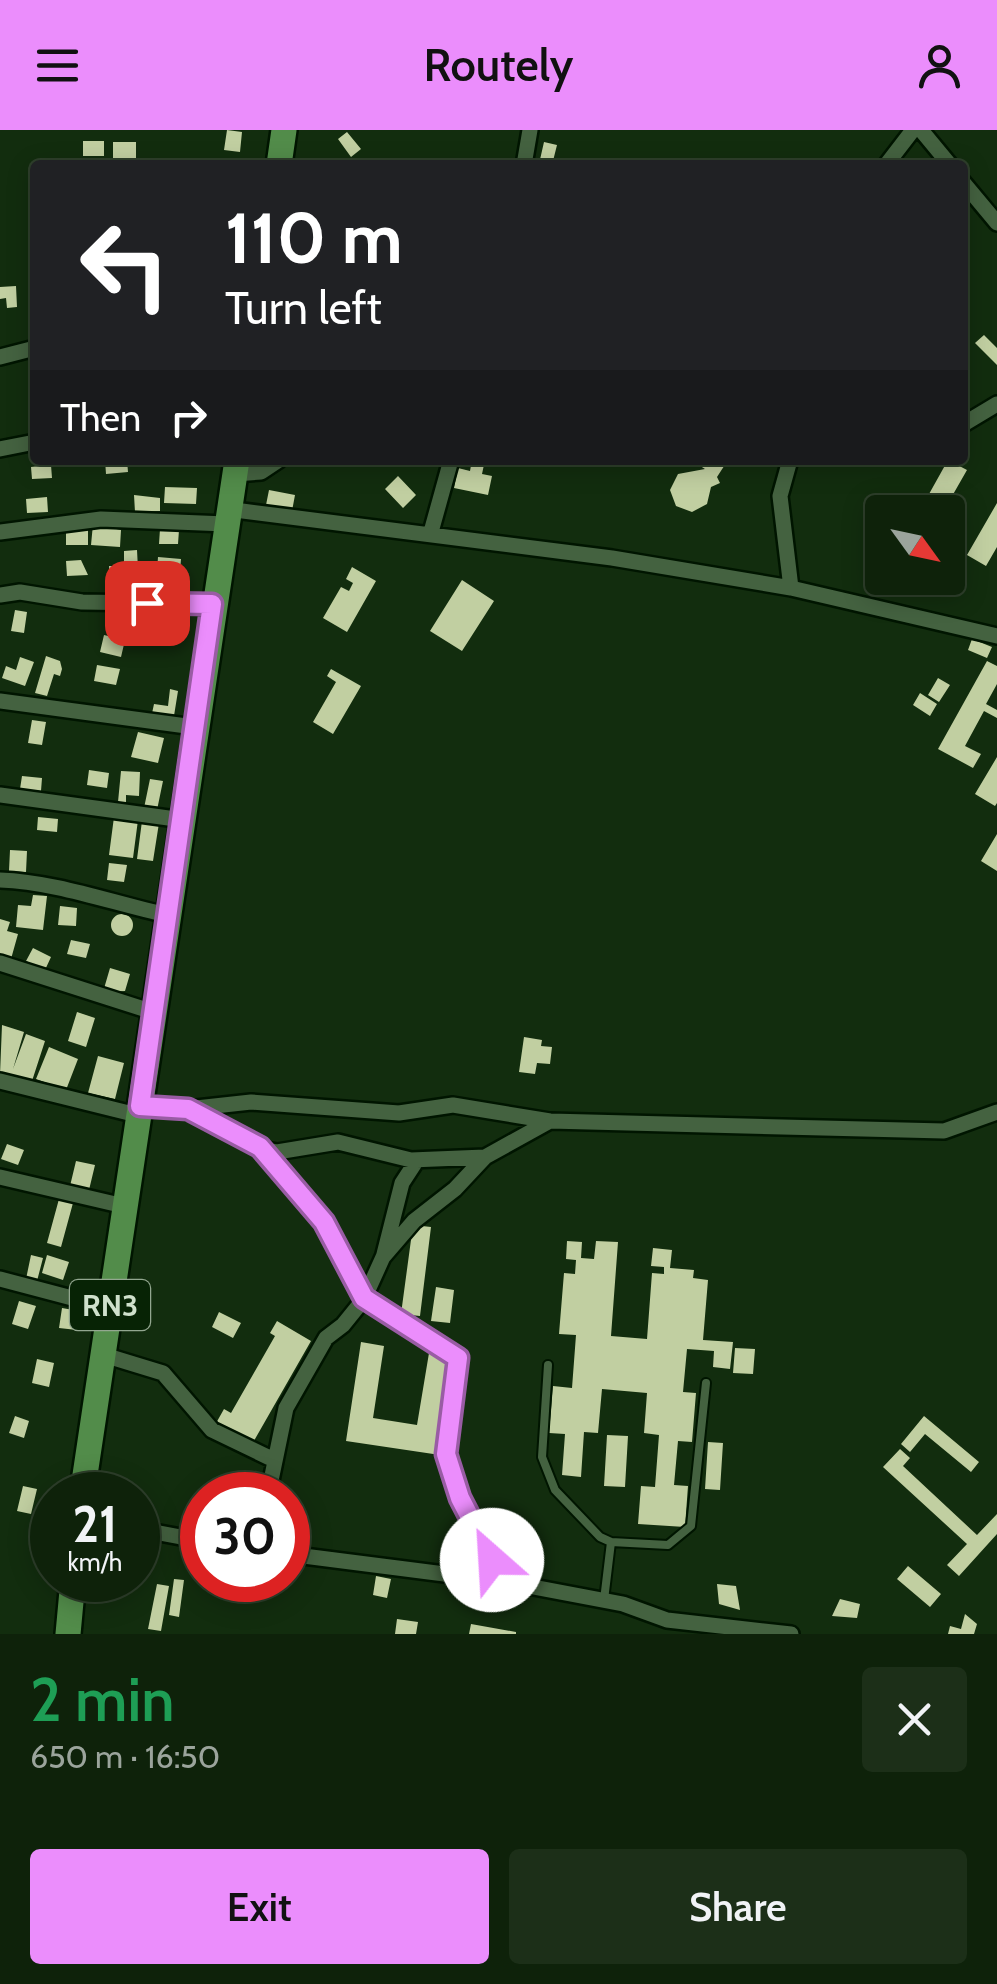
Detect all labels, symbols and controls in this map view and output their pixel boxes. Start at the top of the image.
icon: menu [30,38,85,93]
text: Routely [424,38,573,92]
icon: person [912,38,967,93]
text: 110 m [225,195,403,281]
icon: left [60,200,190,330]
text: Turn left [225,281,382,335]
icon: right [161,390,216,445]
text: Then [60,394,141,441]
north arrow [865,495,965,595]
map controls [865,495,965,595]
pin [105,561,190,646]
icon: arrive [120,576,175,631]
road number: RN3 [70,1280,150,1330]
speed limit sign: 30 [180,1472,310,1602]
text: 21 [73,1494,117,1555]
position arrow [440,1508,544,1612]
text: km/h [68,1547,122,1577]
text: 2 min [30,1663,175,1736]
button: close [862,1667,967,1772]
text: 650 m · 16:50 [30,1737,220,1776]
button: Exit [30,1849,489,1964]
button: Share [509,1849,967,1964]

